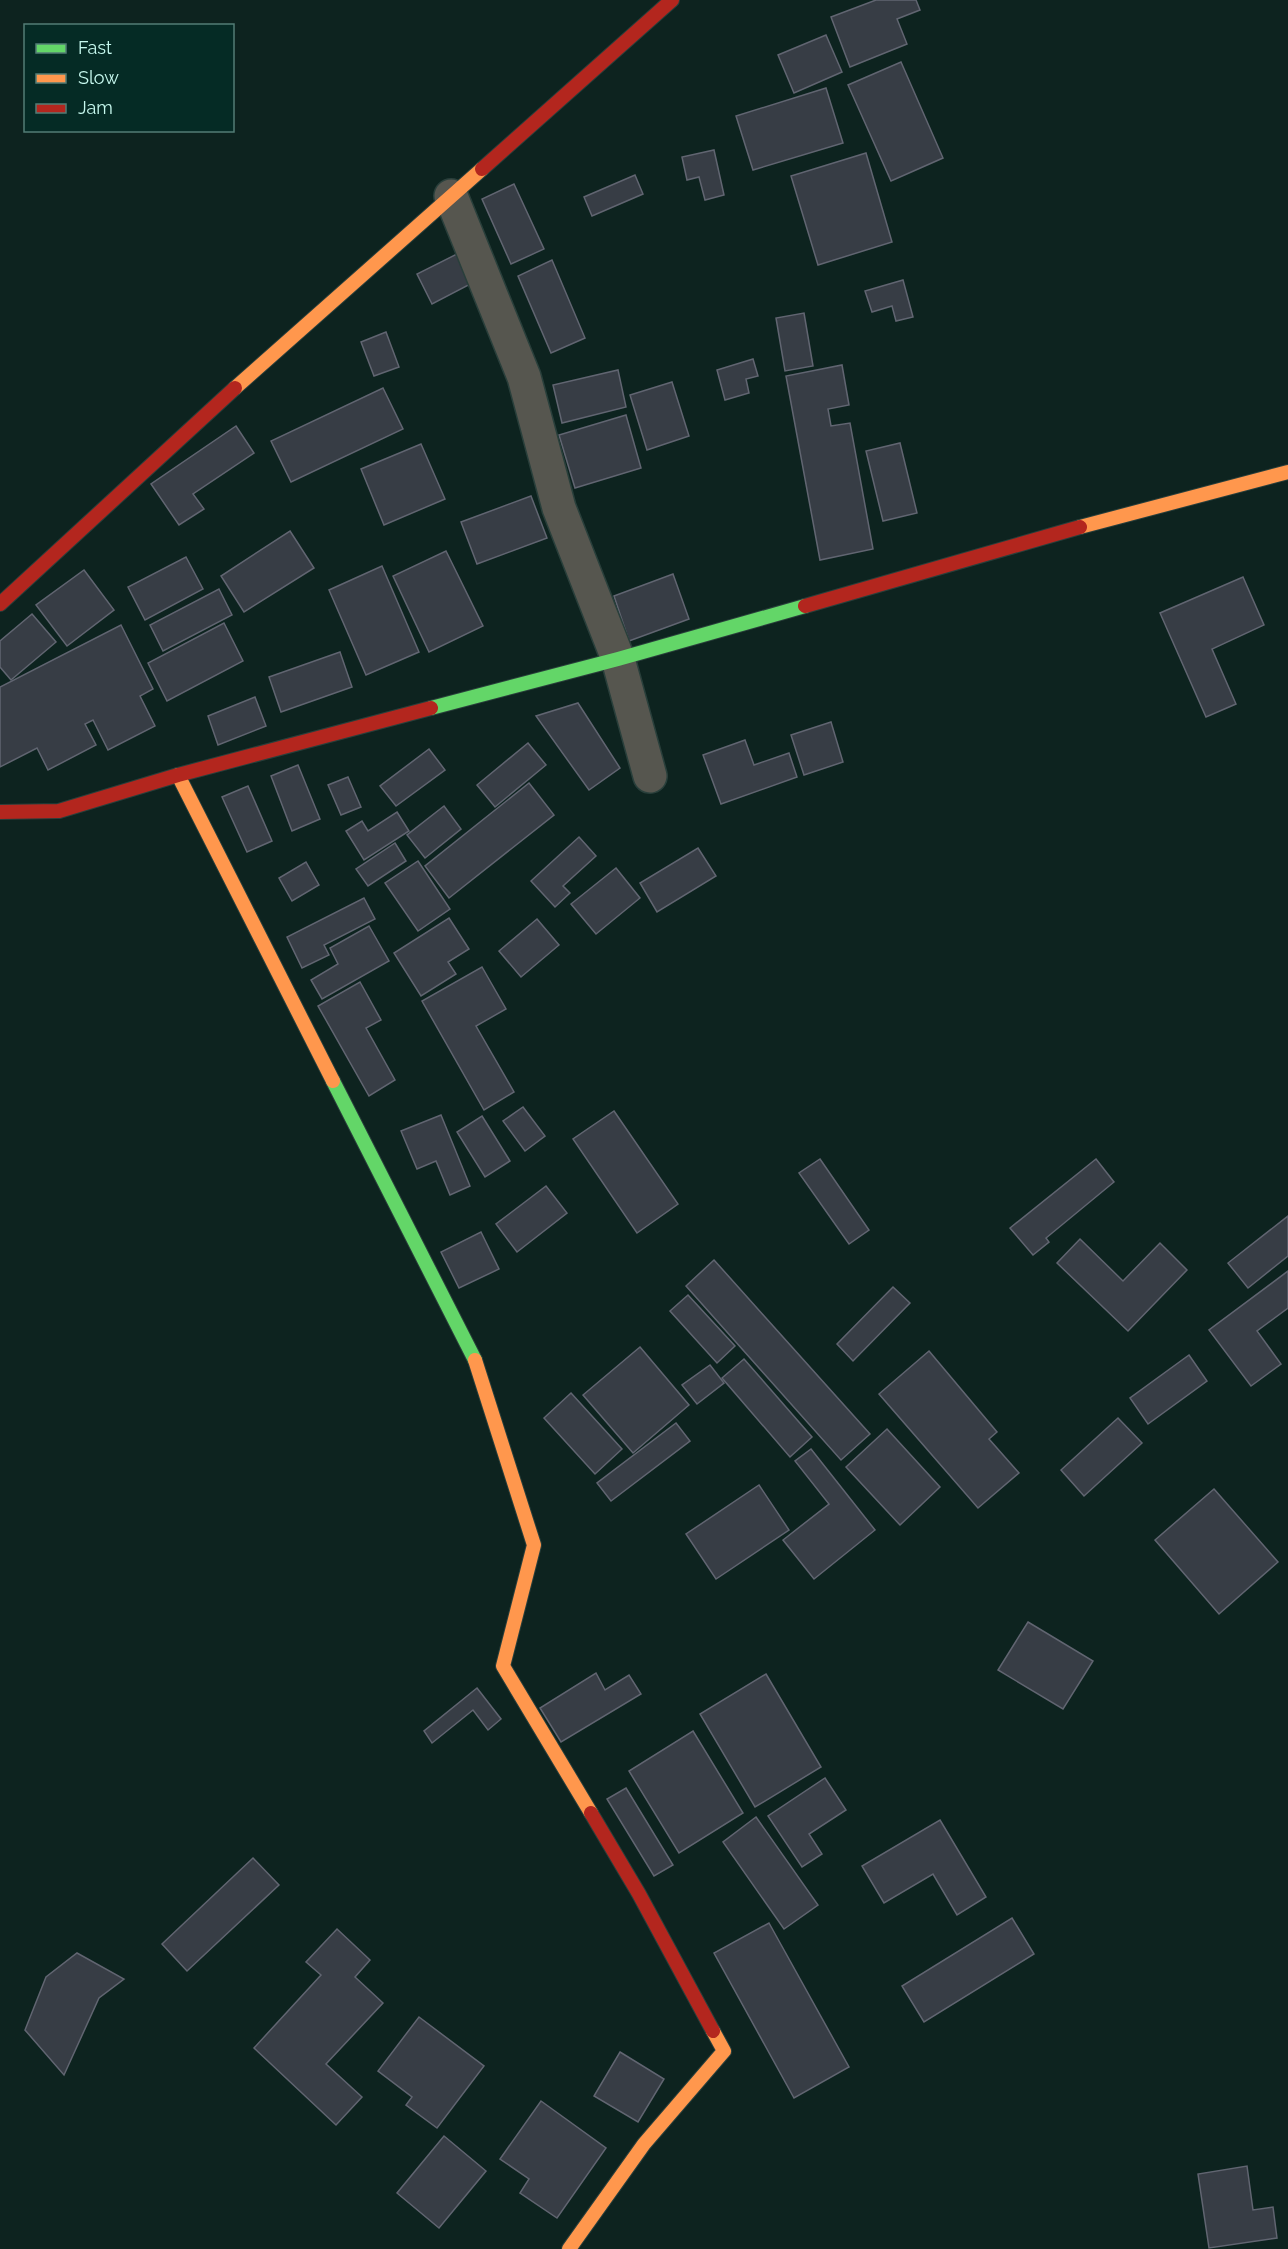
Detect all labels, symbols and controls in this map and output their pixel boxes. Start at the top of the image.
legend [24,24,234,132]
text: Fast [78,37,112,58]
text: Slow [78,67,119,88]
text: Jam [78,97,113,118]

